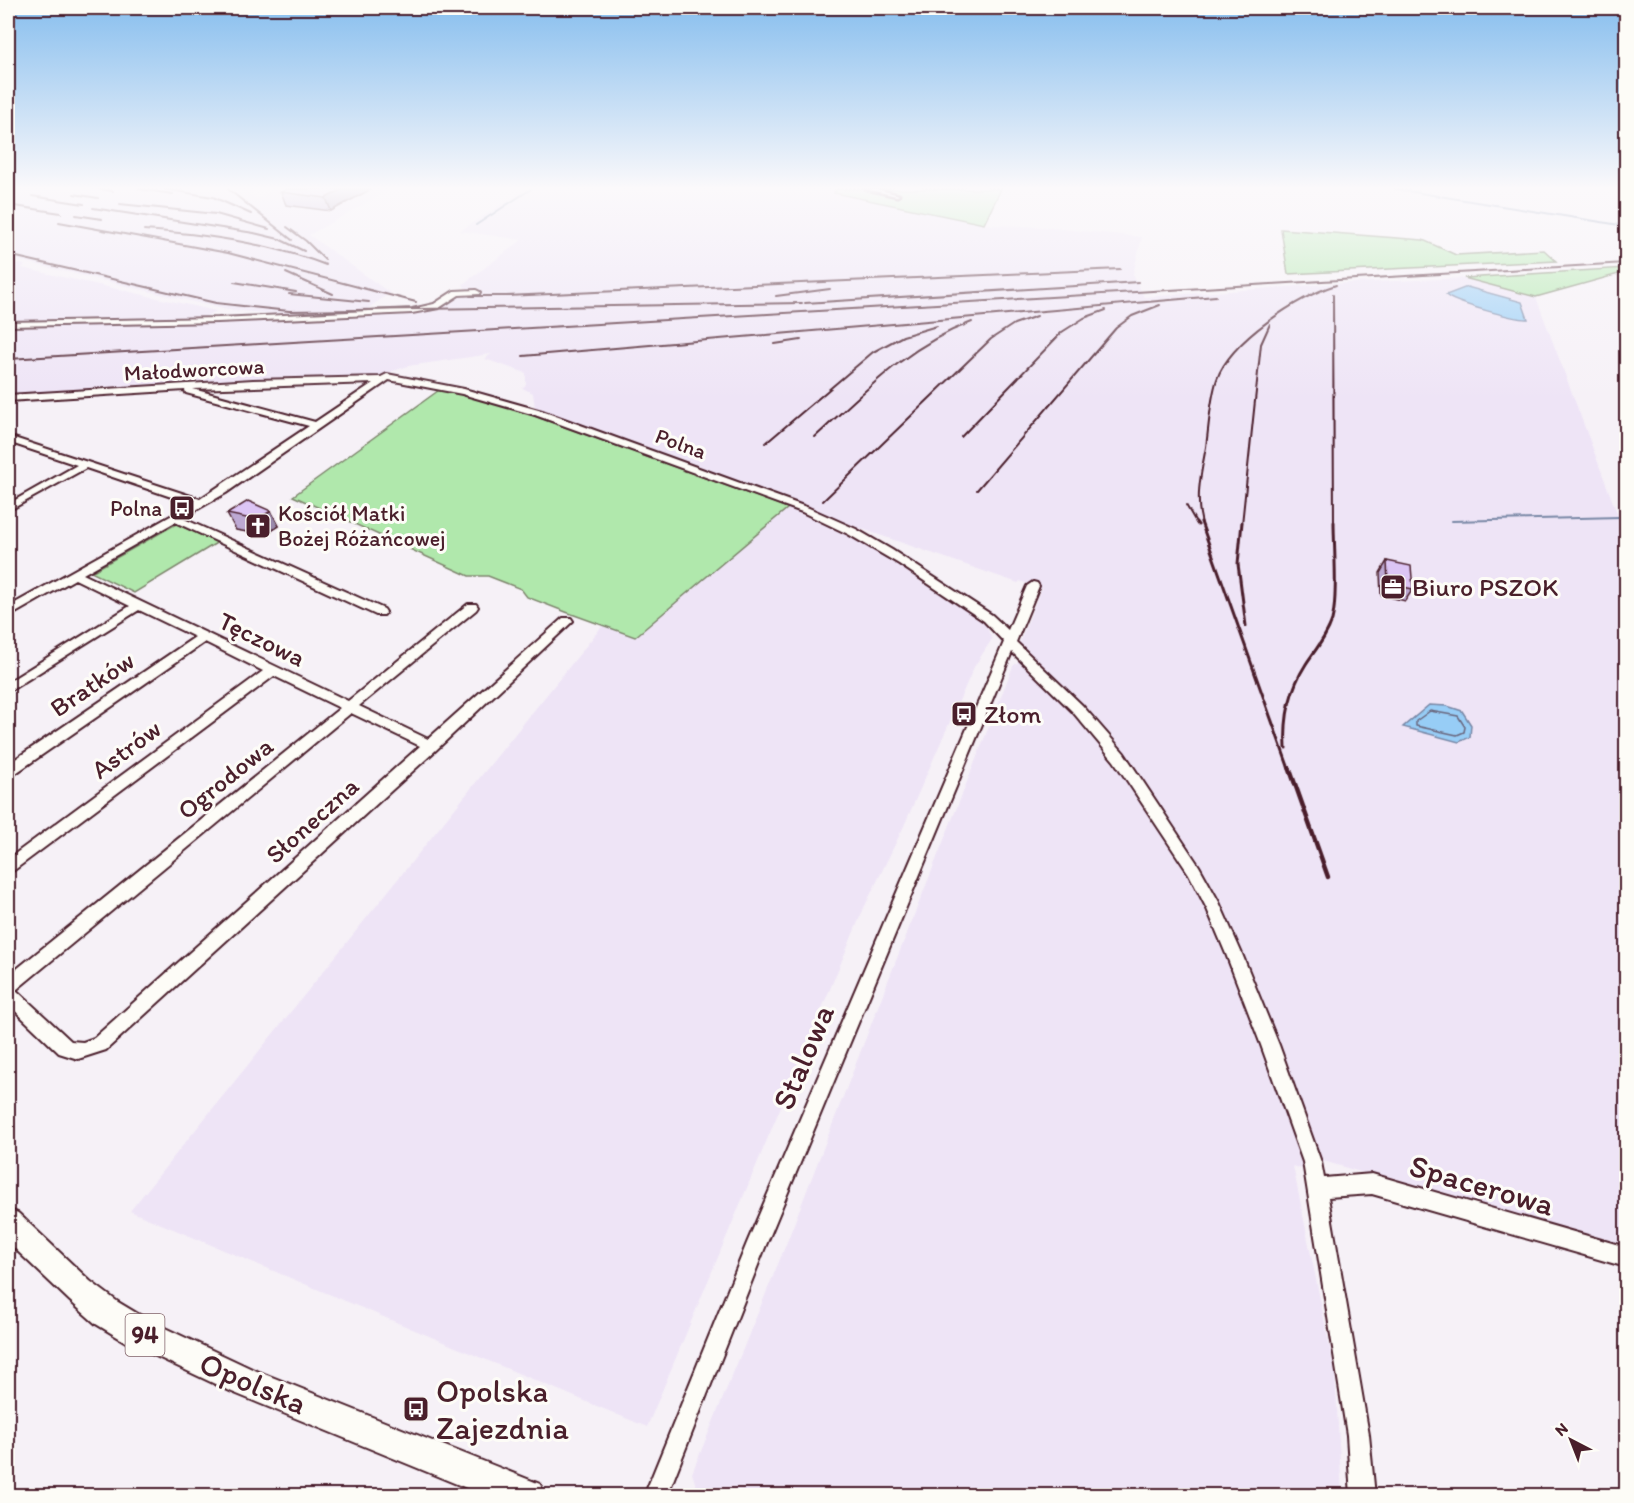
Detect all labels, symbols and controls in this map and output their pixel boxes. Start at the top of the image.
street label: Małodworcowa [123,352,265,387]
street label: Polna [652,422,710,465]
bus stop icon: Polna [167,493,197,523]
place label: Polna [110,495,162,522]
place label: Kościół Matki Bożej Różańcowej [278,500,446,552]
church icon: Kościół Matki Bożej Różańcowej [243,511,273,541]
place label: Biuro PSZOK [1412,571,1558,603]
office icon: Biuro PSZOK [1378,572,1408,602]
street label: Tęczowa [214,604,311,674]
street label: Bratków [44,644,140,724]
place label: Złom [984,698,1042,730]
bus stop icon: Złom [949,699,979,729]
street label: Astrów [85,712,167,786]
street label: Ogrodowa [171,729,280,826]
street label: Słoneczna [259,769,366,870]
street label: Stalowa [764,998,842,1115]
street label: Spacerowa [1405,1146,1559,1224]
road number: 94 [126,1314,164,1356]
street label: Opolska [194,1344,312,1423]
place label: Opolska Zajezdnia [436,1372,569,1447]
bus stop icon: Opolska Zajezdnia [401,1394,431,1424]
north arrow [1541,1410,1601,1470]
text: N [1551,1419,1572,1440]

